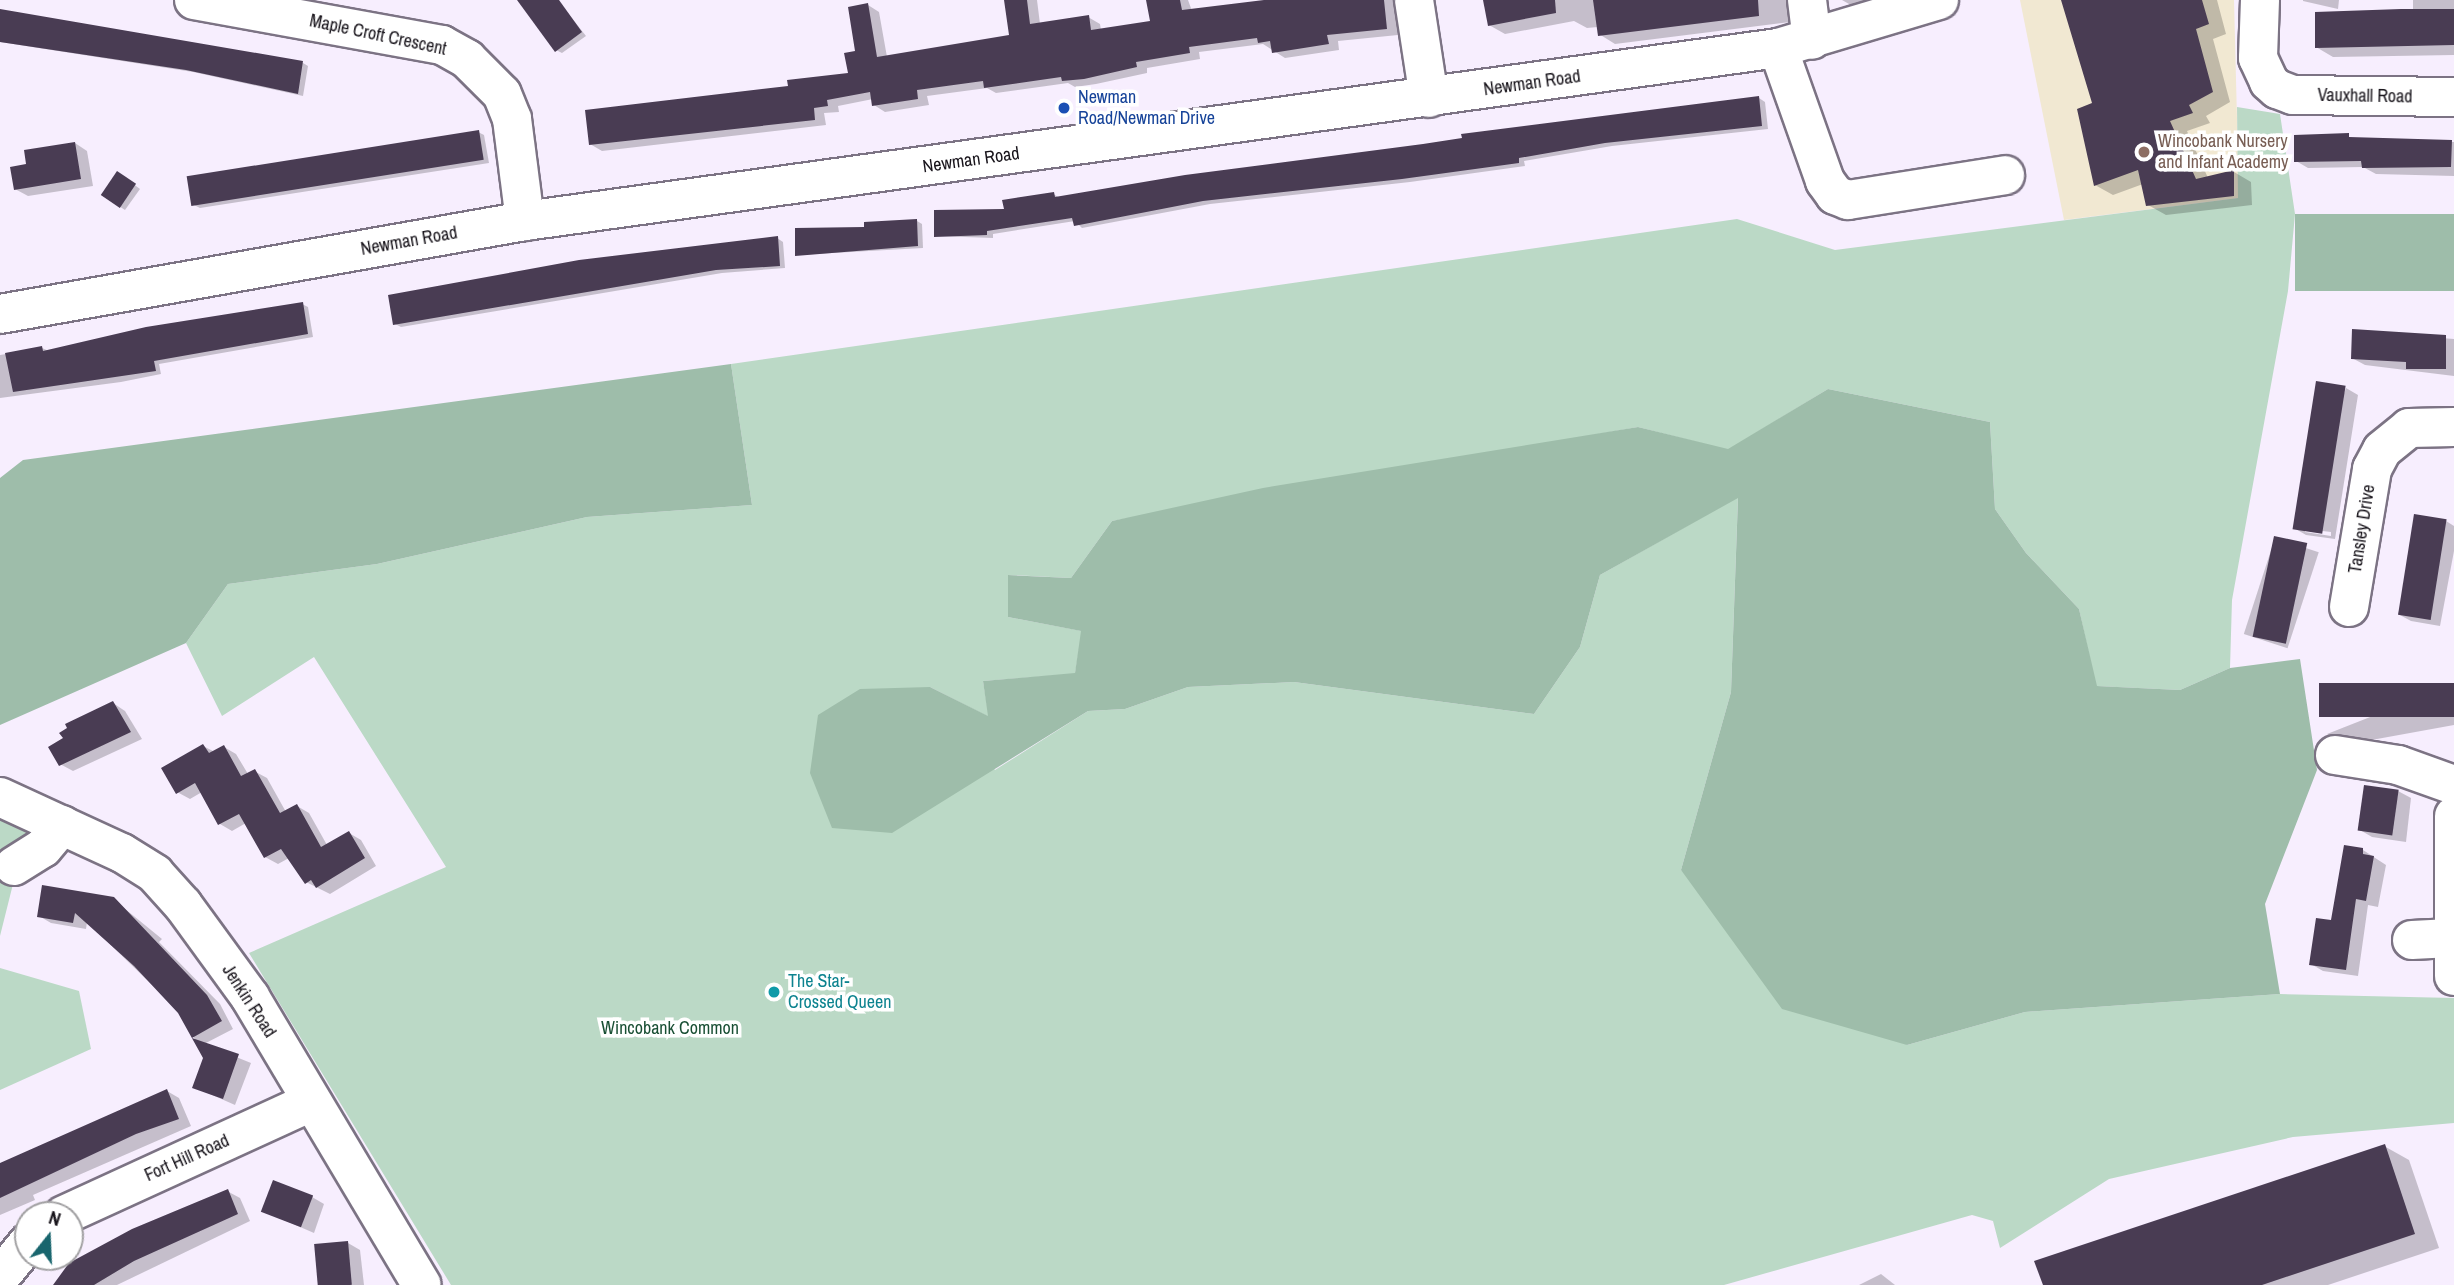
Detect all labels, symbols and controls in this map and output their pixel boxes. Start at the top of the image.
street label: Maple Croft Crescent [308,10,448,60]
street label: Newman Road [1482,66,1582,100]
street label: Vauxhall Road [2317,84,2413,108]
place label: Newman Road/Newman Drive [1078,87,1215,130]
marker: Newman Road/Newman Drive [1056,100,1072,116]
place label: Wincobank Nursery and Infant Academy [2158,131,2289,174]
street label: Newman Road [921,143,1021,177]
marker: Wincobank Nursery and Infant Academy [2136,144,2152,160]
street label: Newman Road [359,222,459,260]
street label: Tansley Drive [2344,483,2380,575]
street label: Jenkin Road [217,960,281,1042]
place label: The Star- Crossed Queen [788,971,891,1014]
marker: The Star- Crossed Queen [766,984,782,1000]
park label: Wincobank Common [601,1017,739,1039]
street label: Fort Hill Road [141,1130,233,1186]
north arrow [14,1201,84,1271]
text: N [46,1204,64,1232]

